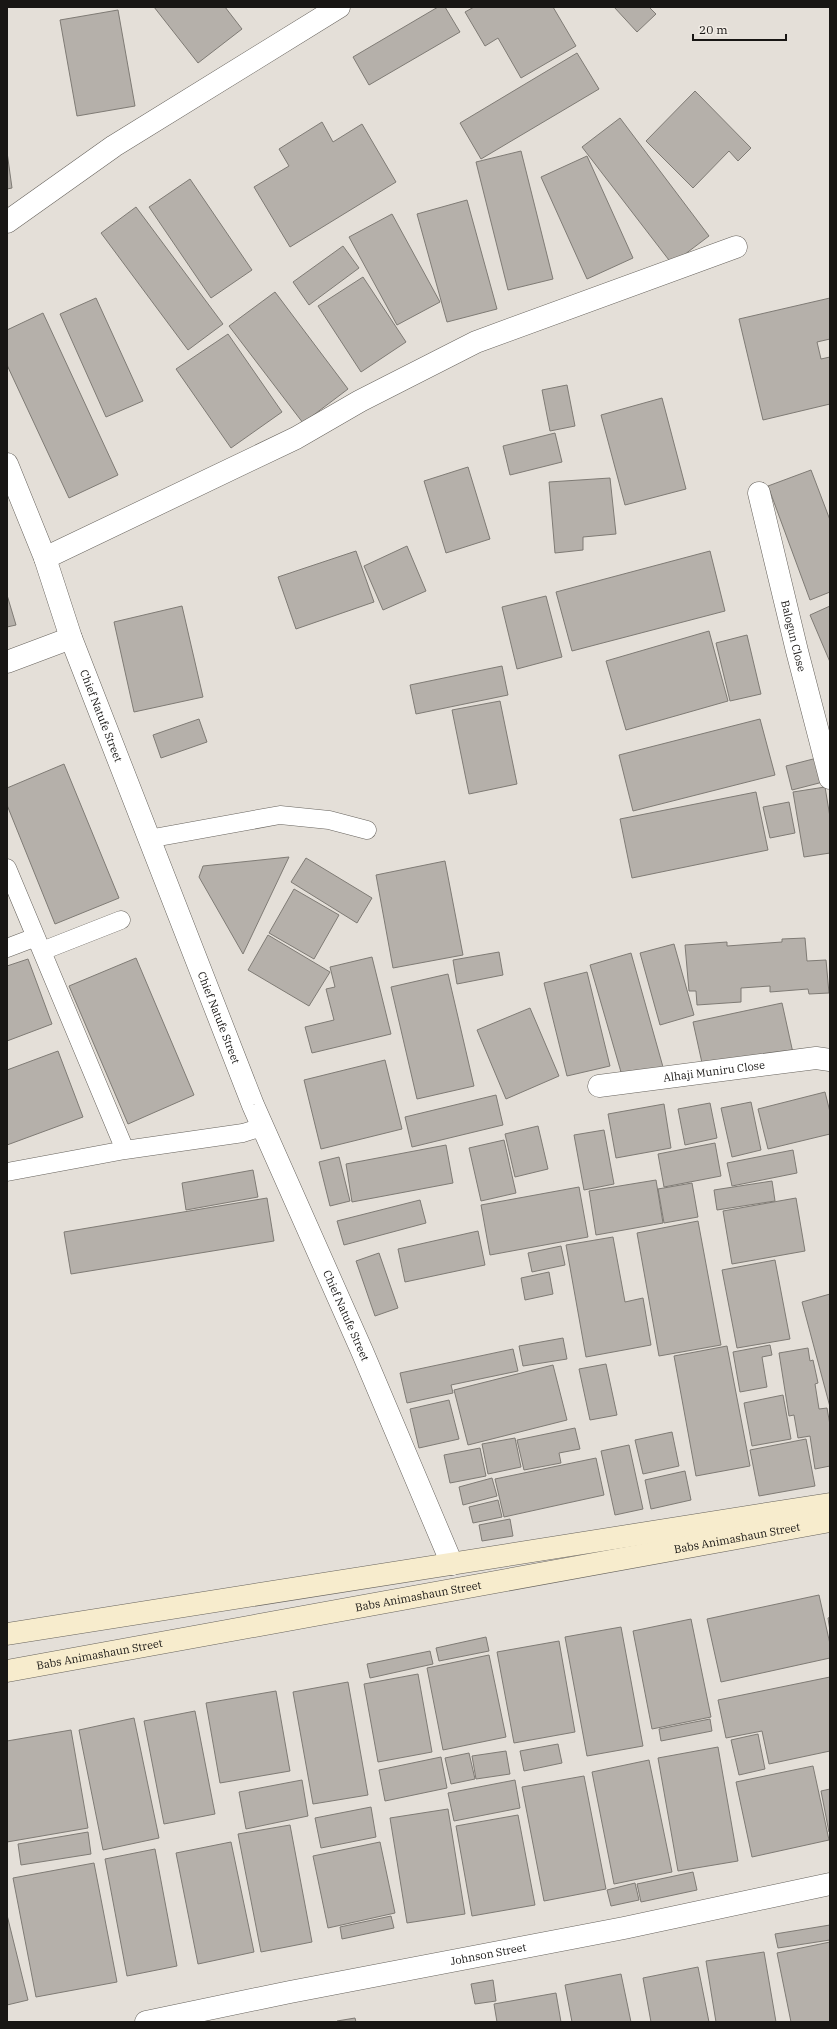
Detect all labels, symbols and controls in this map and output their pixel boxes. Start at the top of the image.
scale bar [693,16,786,42]
text: 20 m [699,22,728,37]
street label: Balogun Close [778,599,809,673]
street label: Chief Natufe Street [77,668,126,764]
street label: Chief Natufe Street [195,970,243,1066]
street label: Alhaji Muniru Close [662,1058,766,1085]
street label: Chief Natufe Street [320,1268,372,1363]
street label: Babs Animashaun Street [673,1520,801,1556]
street label: Babs Animashaun Street [354,1578,482,1614]
street label: Babs Animashaun Street [35,1636,164,1672]
street label: Johnson Street [449,1940,528,1968]

